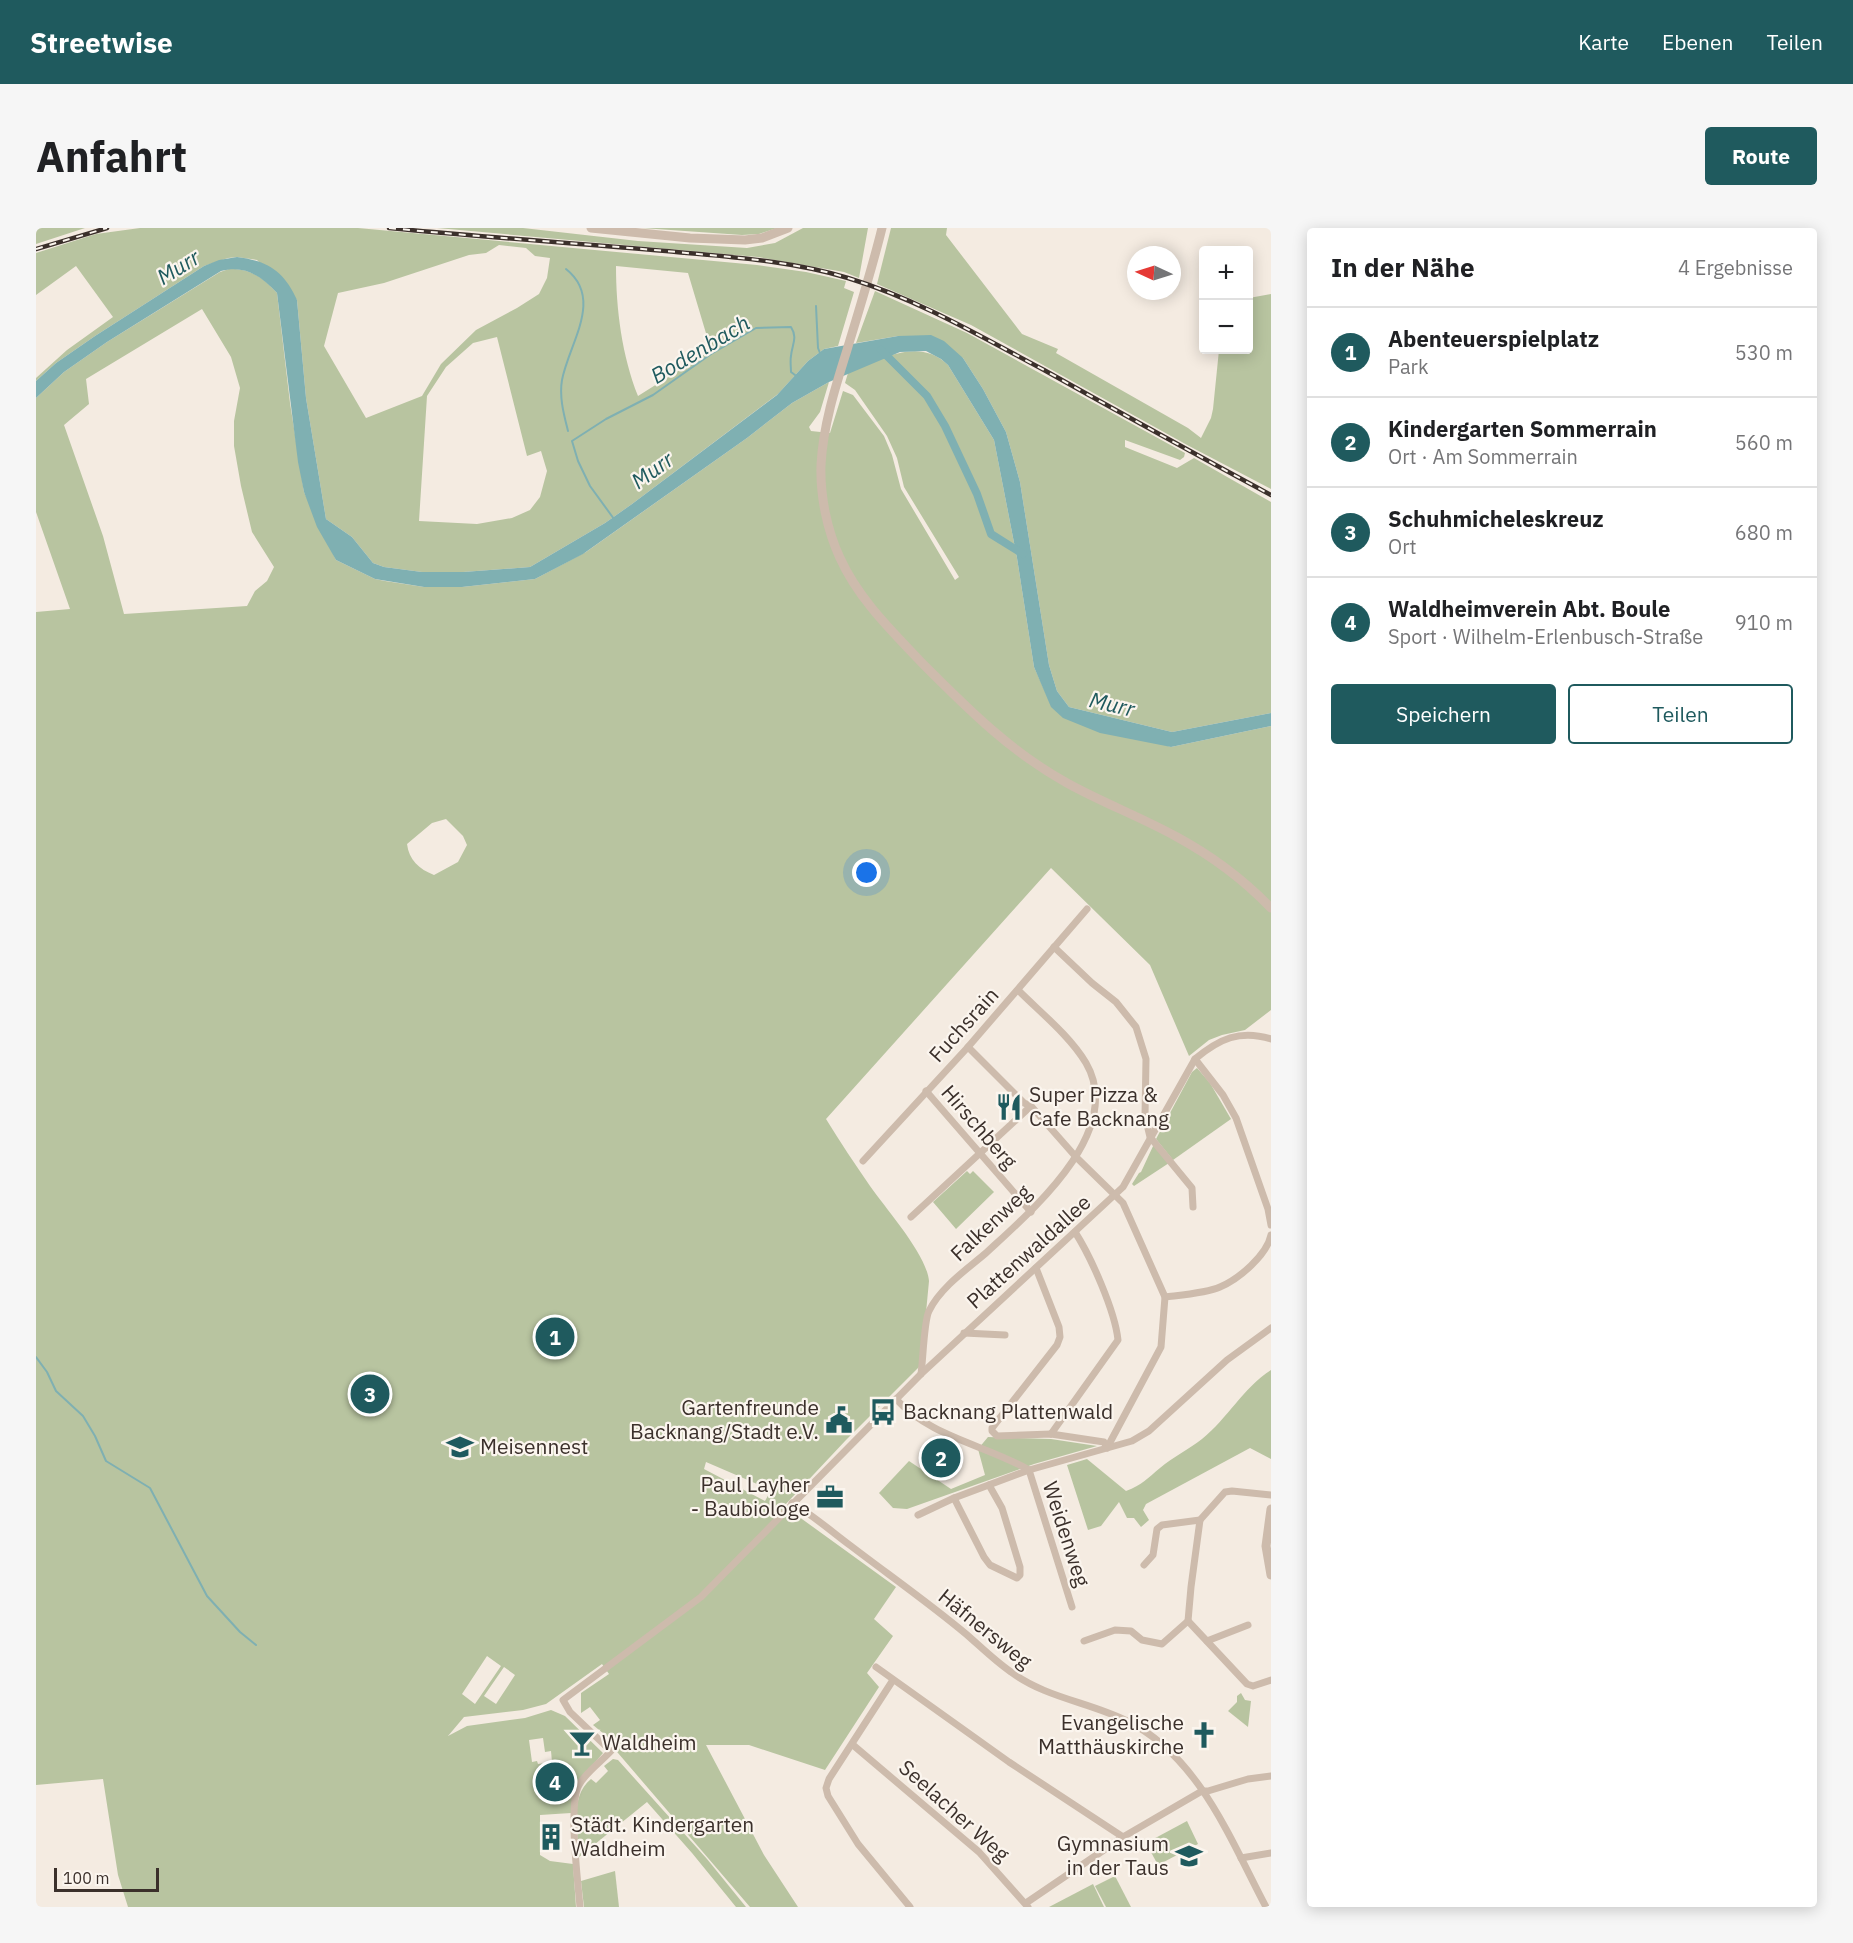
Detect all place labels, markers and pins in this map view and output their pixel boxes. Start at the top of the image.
place label: Super Pizza & Cafe Backnang [1029,1080,1169,1132]
restaurant icon: Super Pizza & Cafe Backnang [994,1092,1024,1122]
pin: 1 [536,1314,574,1360]
pin: 3 [350,1372,390,1416]
place label: Gartenfreunde Backnang/Stadt e.V. [630,1393,819,1445]
bus stop icon: Backnang Plattenwald [868,1397,898,1427]
place label: Backnang Plattenwald [903,1397,1113,1425]
public building icon: Gartenfreunde Backnang/Stadt e.V. [824,1405,854,1435]
school or university icon: Meisennest [445,1432,475,1462]
place label: Meisennest [480,1432,588,1460]
pin: 2 [922,1436,960,1480]
place label: Paul Layher - Baubiologe [691,1470,810,1522]
office icon: Paul Layher - Baubiologe [815,1482,845,1512]
place label: Evangelische Matthäuskirche [1038,1708,1184,1760]
church icon: Evangelische Matthäuskirche [1189,1720,1219,1750]
bar icon: Waldheim [567,1728,597,1758]
place label: Waldheim [602,1728,697,1756]
pin: 4 [536,1760,574,1804]
place label: Städt. Kindergarten Waldheim [571,1810,754,1862]
building icon: Städt. Kindergarten Waldheim [536,1822,566,1852]
place label: Gymnasium in der Taus [1057,1829,1169,1881]
school or university icon: Gymnasium in der Taus [1174,1841,1204,1871]

